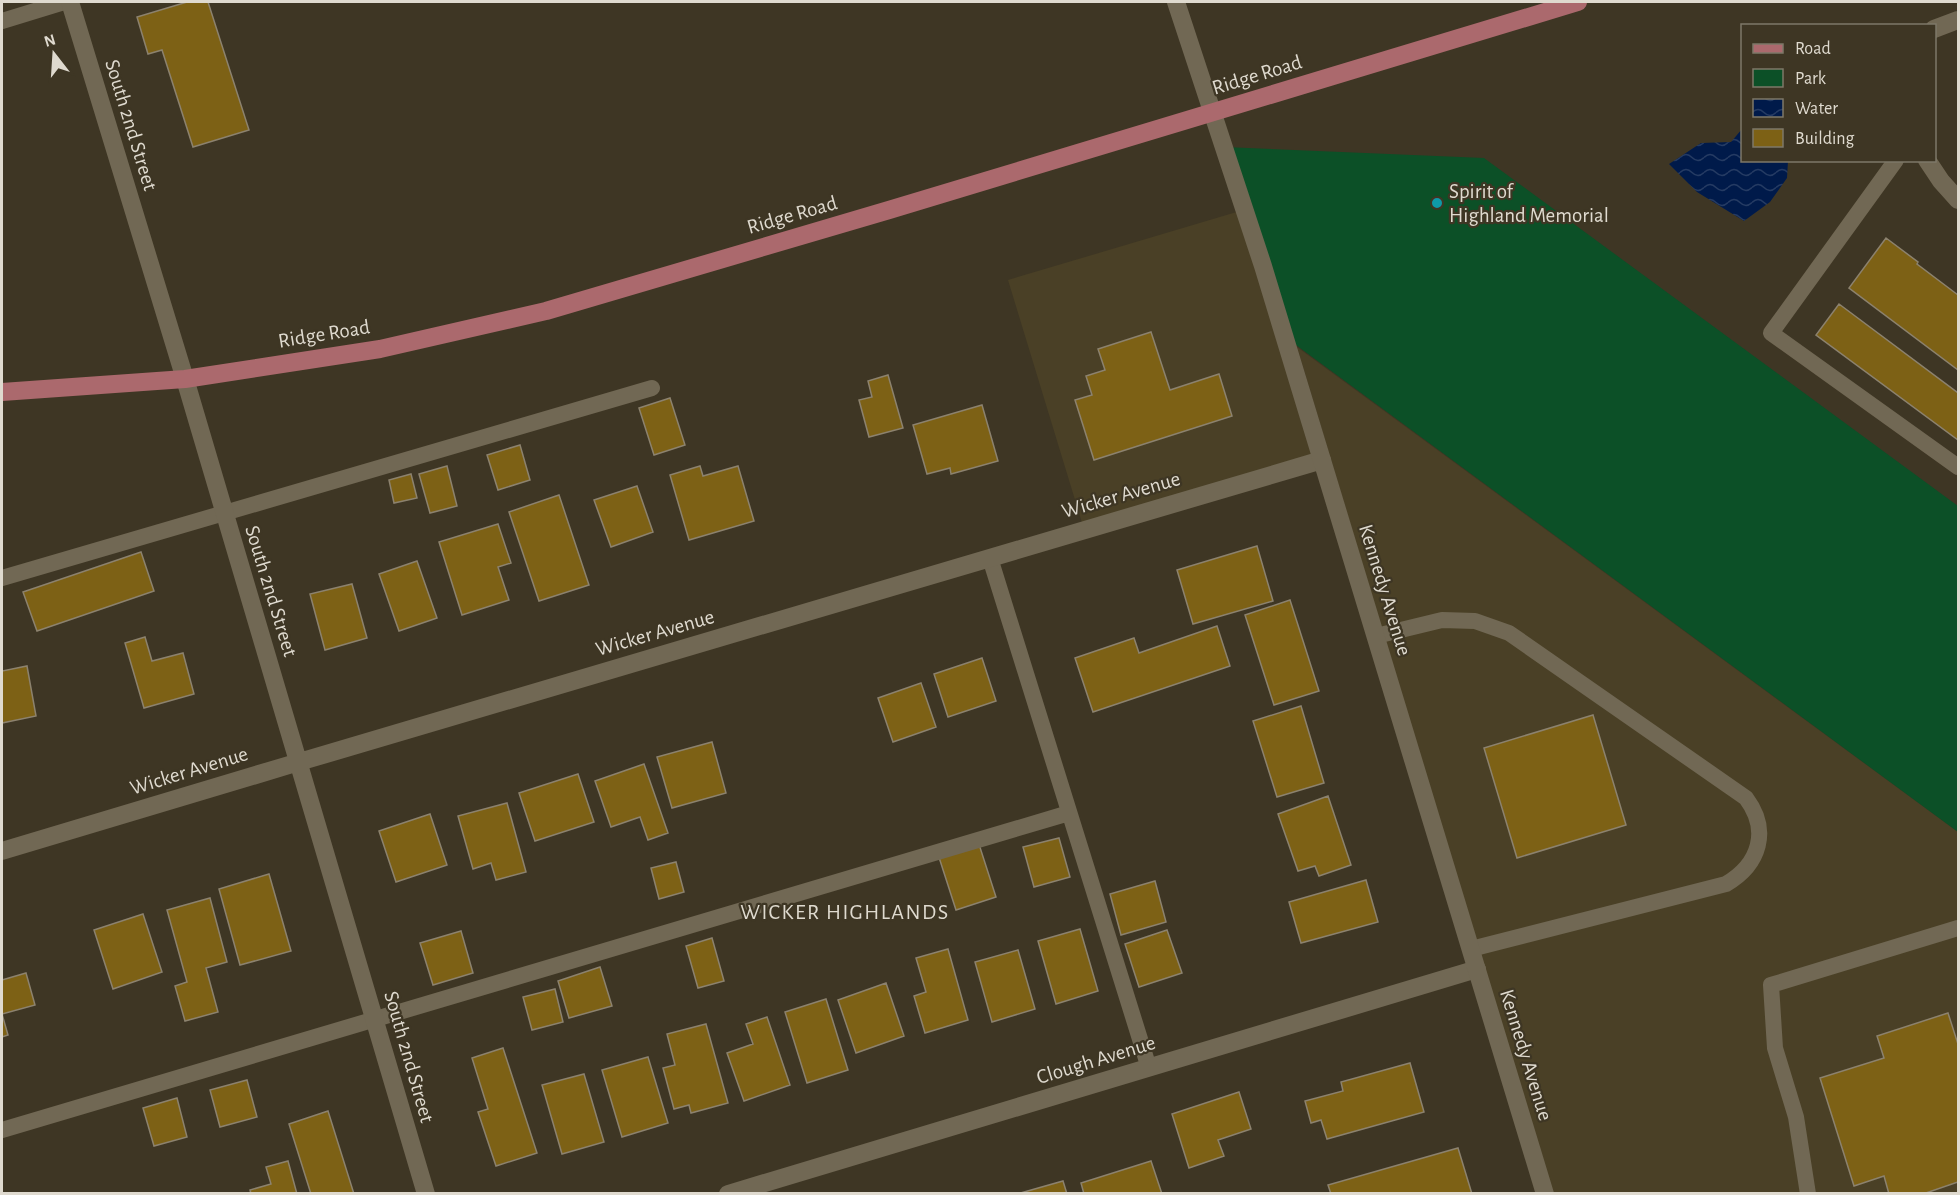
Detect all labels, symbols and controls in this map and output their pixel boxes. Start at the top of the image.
north arrow [24,24,84,84]
legend [1741,24,1936,162]
text: N [42,31,58,50]
text: Road [1795,40,1831,58]
street label: Ridge Road [1210,51,1305,99]
street label: South 2nd Street [101,57,161,193]
text: Park [1795,70,1827,88]
text: Water [1795,100,1838,118]
text: Building [1795,130,1855,148]
place label: Spirit of Highland Memorial [1449,181,1609,226]
street label: Ridge Road [745,192,840,238]
marker: Spirit of Highland Memorial [1430,196,1444,210]
street label: Ridge Road [277,316,372,352]
street label: Wicker Avenue [1059,468,1183,522]
street label: Kennedy Avenue [1355,522,1415,658]
street label: South 2nd Street [241,523,301,659]
street label: Wicker Avenue [593,606,717,660]
street label: Wicker Avenue [127,743,251,799]
district label: WICKER HIGHLANDS [740,901,950,923]
street label: Kennedy Avenue [1496,987,1556,1123]
street label: South 2nd Street [380,989,438,1125]
street label: Clough Avenue [1034,1032,1158,1088]

